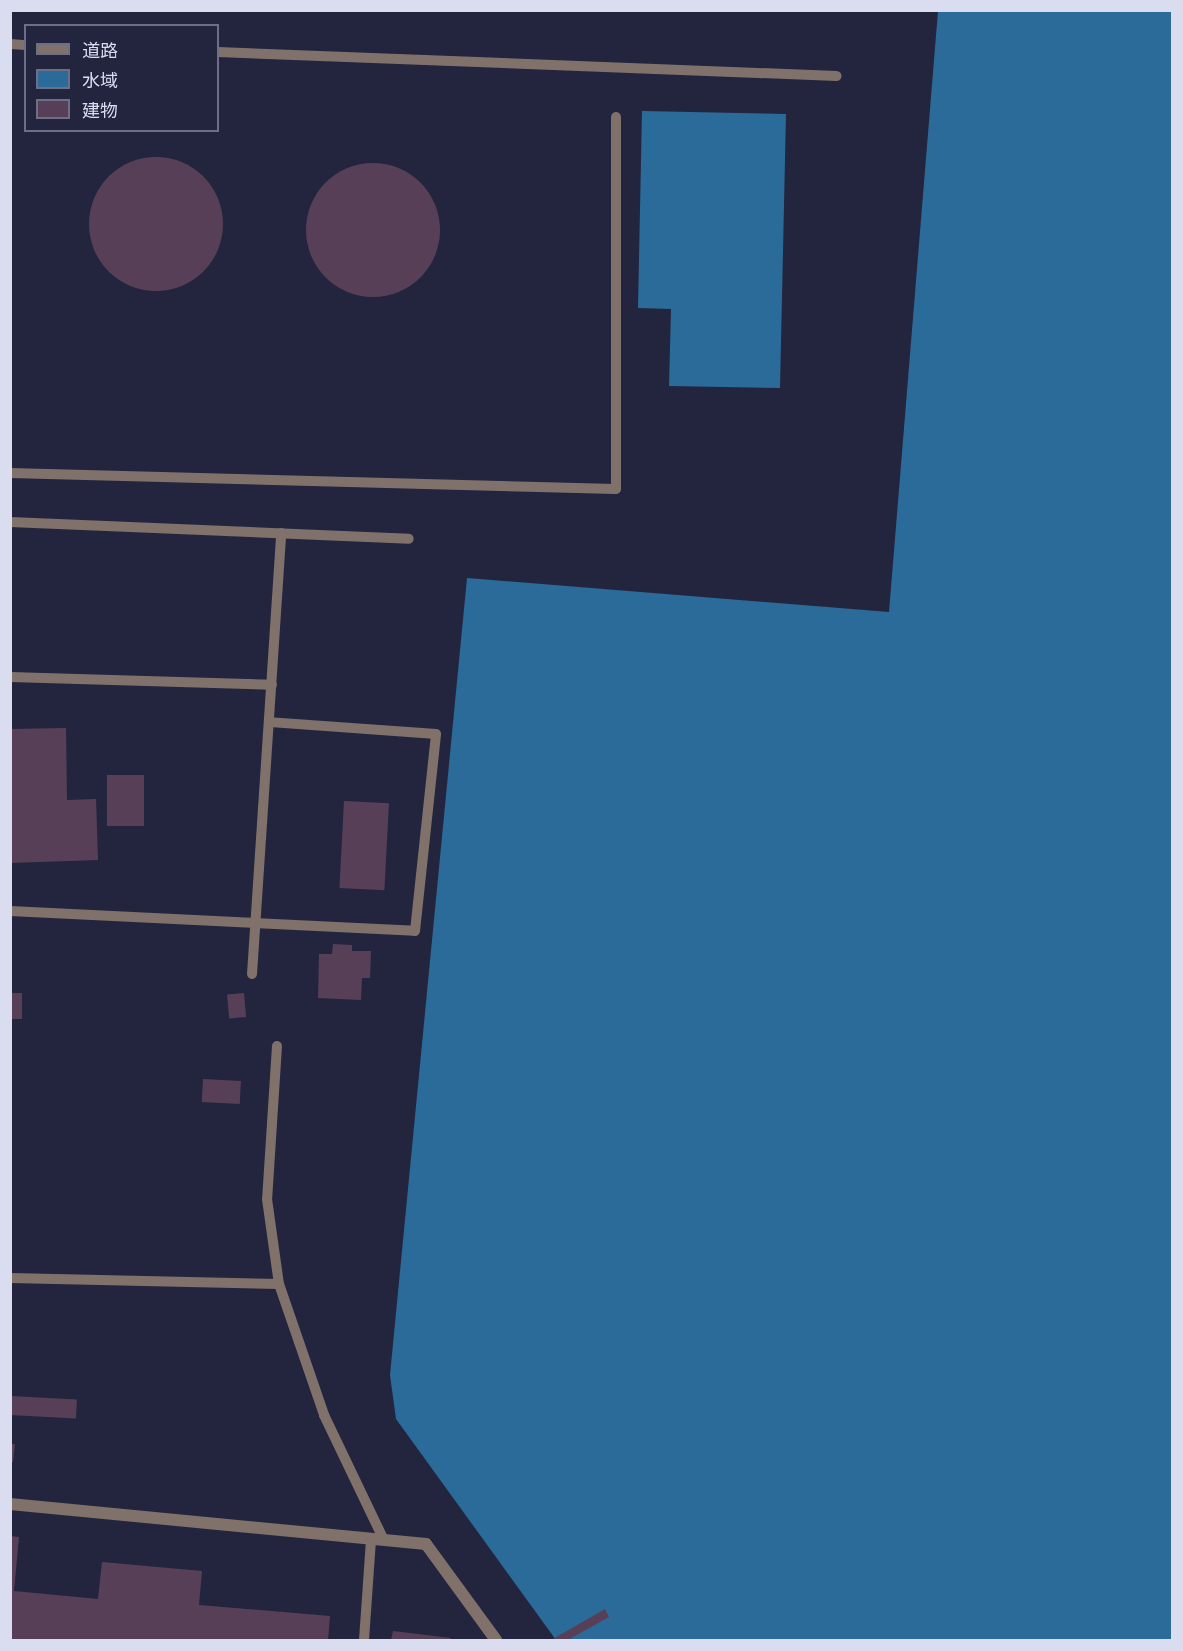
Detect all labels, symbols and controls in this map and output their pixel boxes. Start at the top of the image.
legend [24,24,219,132]
text: 道路 [82,39,118,63]
text: 水域 [82,69,118,93]
text: 建物 [82,99,118,123]

